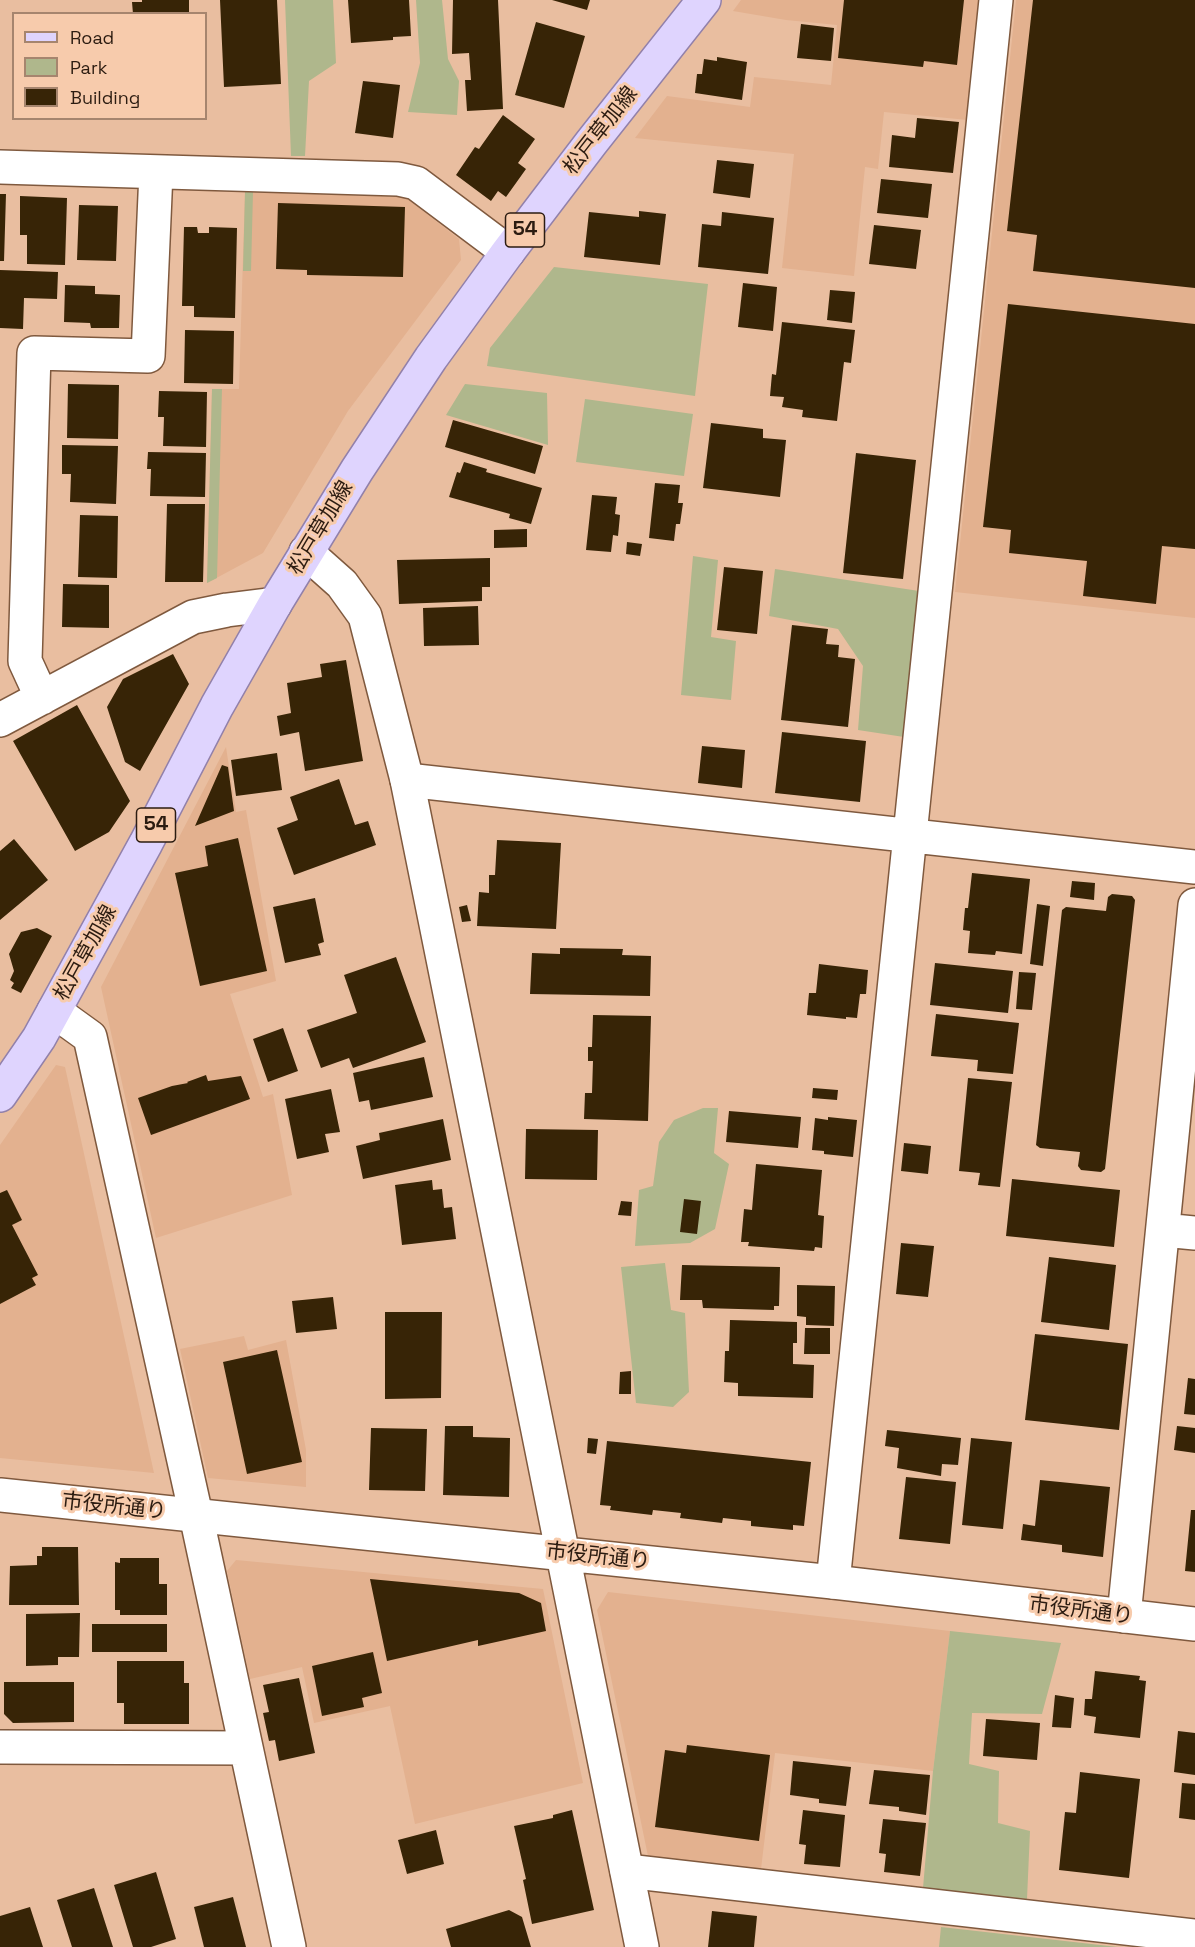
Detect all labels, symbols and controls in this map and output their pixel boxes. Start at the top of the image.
legend [12,12,207,120]
text: Road [70,26,114,49]
text: Park [70,56,107,79]
street label: 松戸草加線 [559,82,643,180]
text: Building [70,86,140,109]
road number: 54 [506,213,544,247]
street label: 松戸草加線 [283,477,359,579]
road number: 54 [136,808,176,842]
street label: 松戸草加線 [50,901,122,1005]
street label: 市役所通り [60,1489,168,1525]
street label: 市役所通り [544,1539,652,1575]
street label: 市役所通り [1027,1592,1135,1630]

